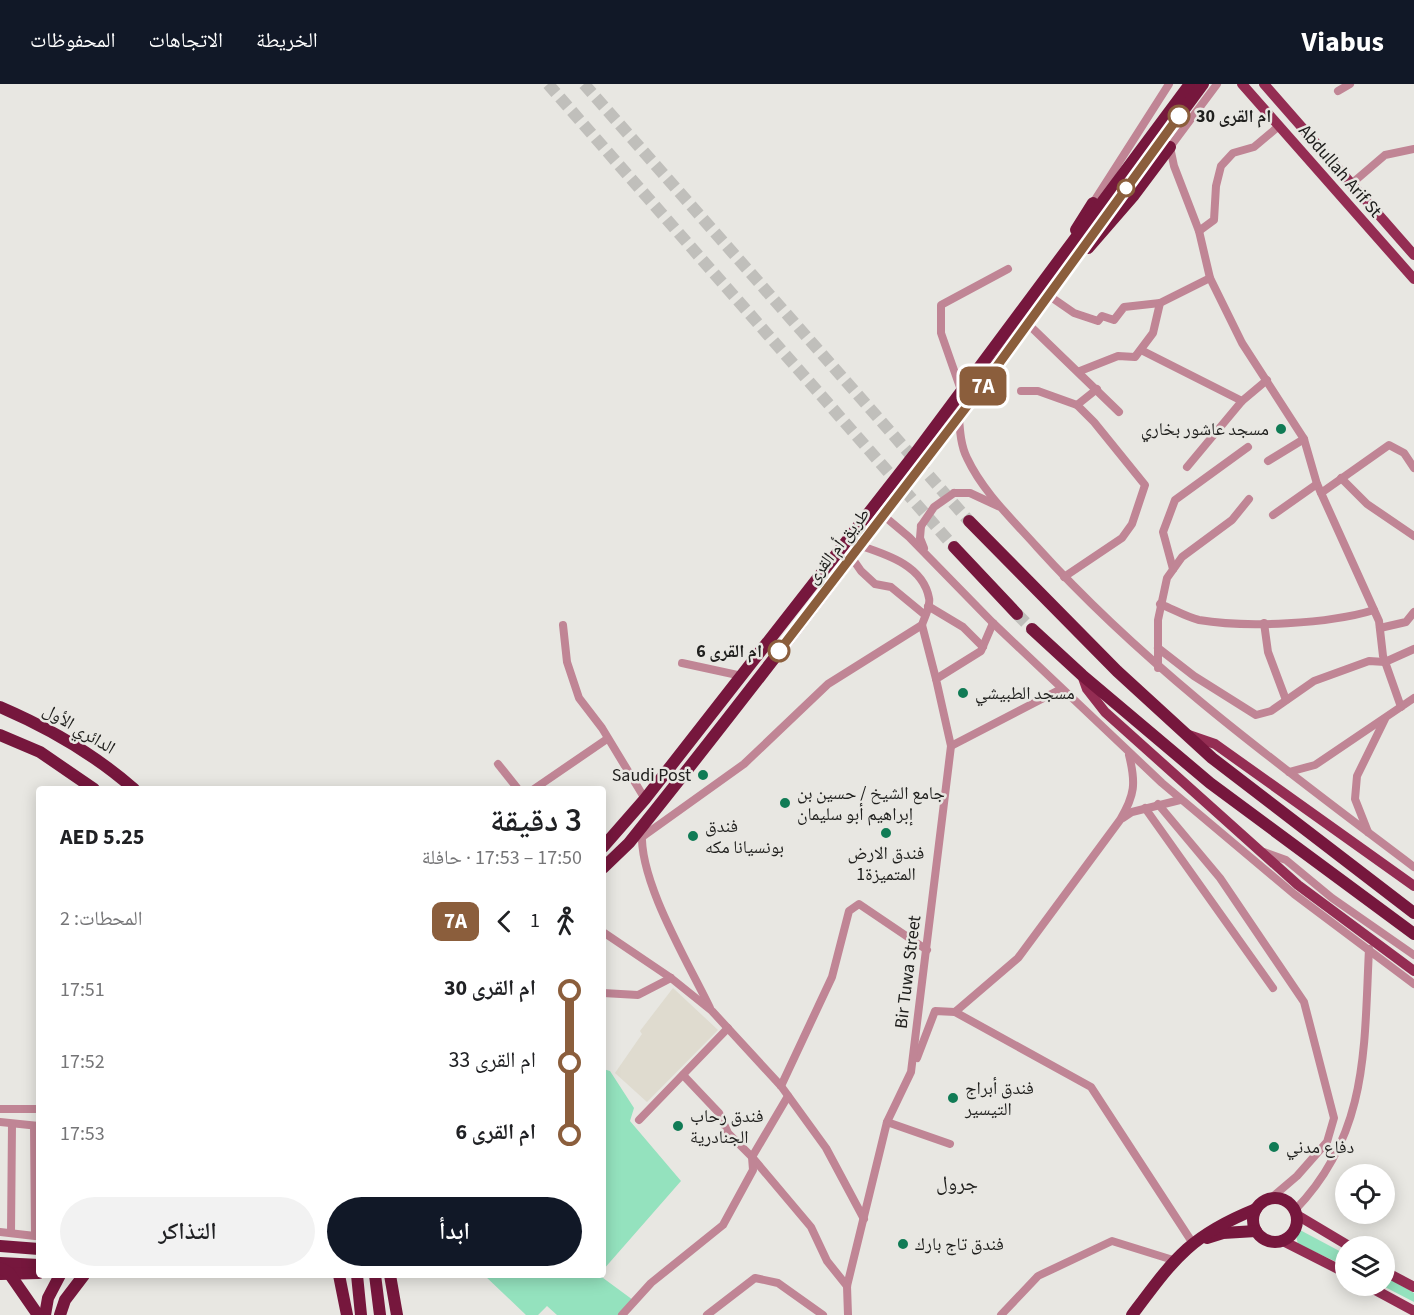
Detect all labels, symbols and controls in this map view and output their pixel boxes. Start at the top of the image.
text: Viabus [1302,22,1384,62]
text: المحفوظات [30,25,115,55]
text: الاتجاهات [148,25,223,55]
text: الخريطة [256,25,318,55]
place label: ام القرى 30 [1196,104,1271,129]
marker: ام القرى 30 [1168,105,1190,127]
street label: Abdullah Arif St [1293,119,1387,223]
unlabelled marker [1117,179,1135,197]
line badge: 7A [956,366,1010,406]
text: 7A [971,371,995,401]
place label: مسجد عاشور بخاري [1141,417,1269,443]
marker: مسجد عاشور بخاري [1274,422,1288,436]
street label: طريق أم القرى [800,503,876,589]
place label: ام القرى 6 [696,639,762,664]
marker: ام القرى 6 [768,640,790,662]
place label: مسجد الطبيشي [975,681,1075,707]
marker: مسجد الطبيشي [956,686,970,700]
street label: الدائري الأول [37,698,120,762]
place label: Saudi Post [612,763,691,788]
marker: Saudi Post [696,768,710,782]
place label: جامع الشيخ / حسين بن إبراهيم أبو سليمان [797,781,945,827]
marker: جامع الشيخ / حسين بن إبراهيم أبو سليمان [778,796,792,810]
text: 3 دقيقة [490,797,582,844]
place label: فندق بونسيانا مكه [705,814,784,860]
text: AED 5.25 [60,821,144,853]
marker: فندق الارض المتميزة1 [879,826,893,840]
marker: فندق بونسيانا مكه [686,829,700,843]
place label: فندق الارض المتميزة1 [848,841,924,887]
text: 17:50 – 17:53 · حافلة [422,844,582,872]
text: المحطات: 2 [60,905,143,933]
icon: back [488,905,521,938]
icon: walk [549,905,582,938]
text: 7A [444,906,467,936]
text: 1 [530,907,540,935]
street label: Bir Tuwa Street [889,914,927,1030]
text: ام القرى 30 [444,972,536,1004]
text: 17:51 [60,976,105,1004]
text: ام القرى 33 [448,1044,536,1076]
text: 17:52 [60,1048,105,1076]
place label: فندق أبراج التيسير [964,1076,1034,1122]
marker: فندق أبراج التيسير [946,1091,960,1105]
place label: فندق رحاب الجنادرية [690,1104,763,1150]
text: ام القرى 6 [456,1116,536,1148]
marker: فندق رحاب الجنادرية [671,1119,685,1133]
text: 17:53 [60,1120,105,1148]
place label: دفاع مدني [1286,1135,1354,1161]
marker: دفاع مدني [1267,1140,1281,1154]
map controls [1335,1164,1395,1296]
button: locate [1335,1164,1395,1224]
district label: جرول [936,1170,978,1198]
button: التذاكر [60,1197,315,1266]
button: ابدأ [327,1197,582,1266]
place label: فندق تاج بارك [915,1232,1004,1257]
button: layers [1335,1236,1395,1296]
marker: فندق تاج بارك [896,1237,910,1251]

